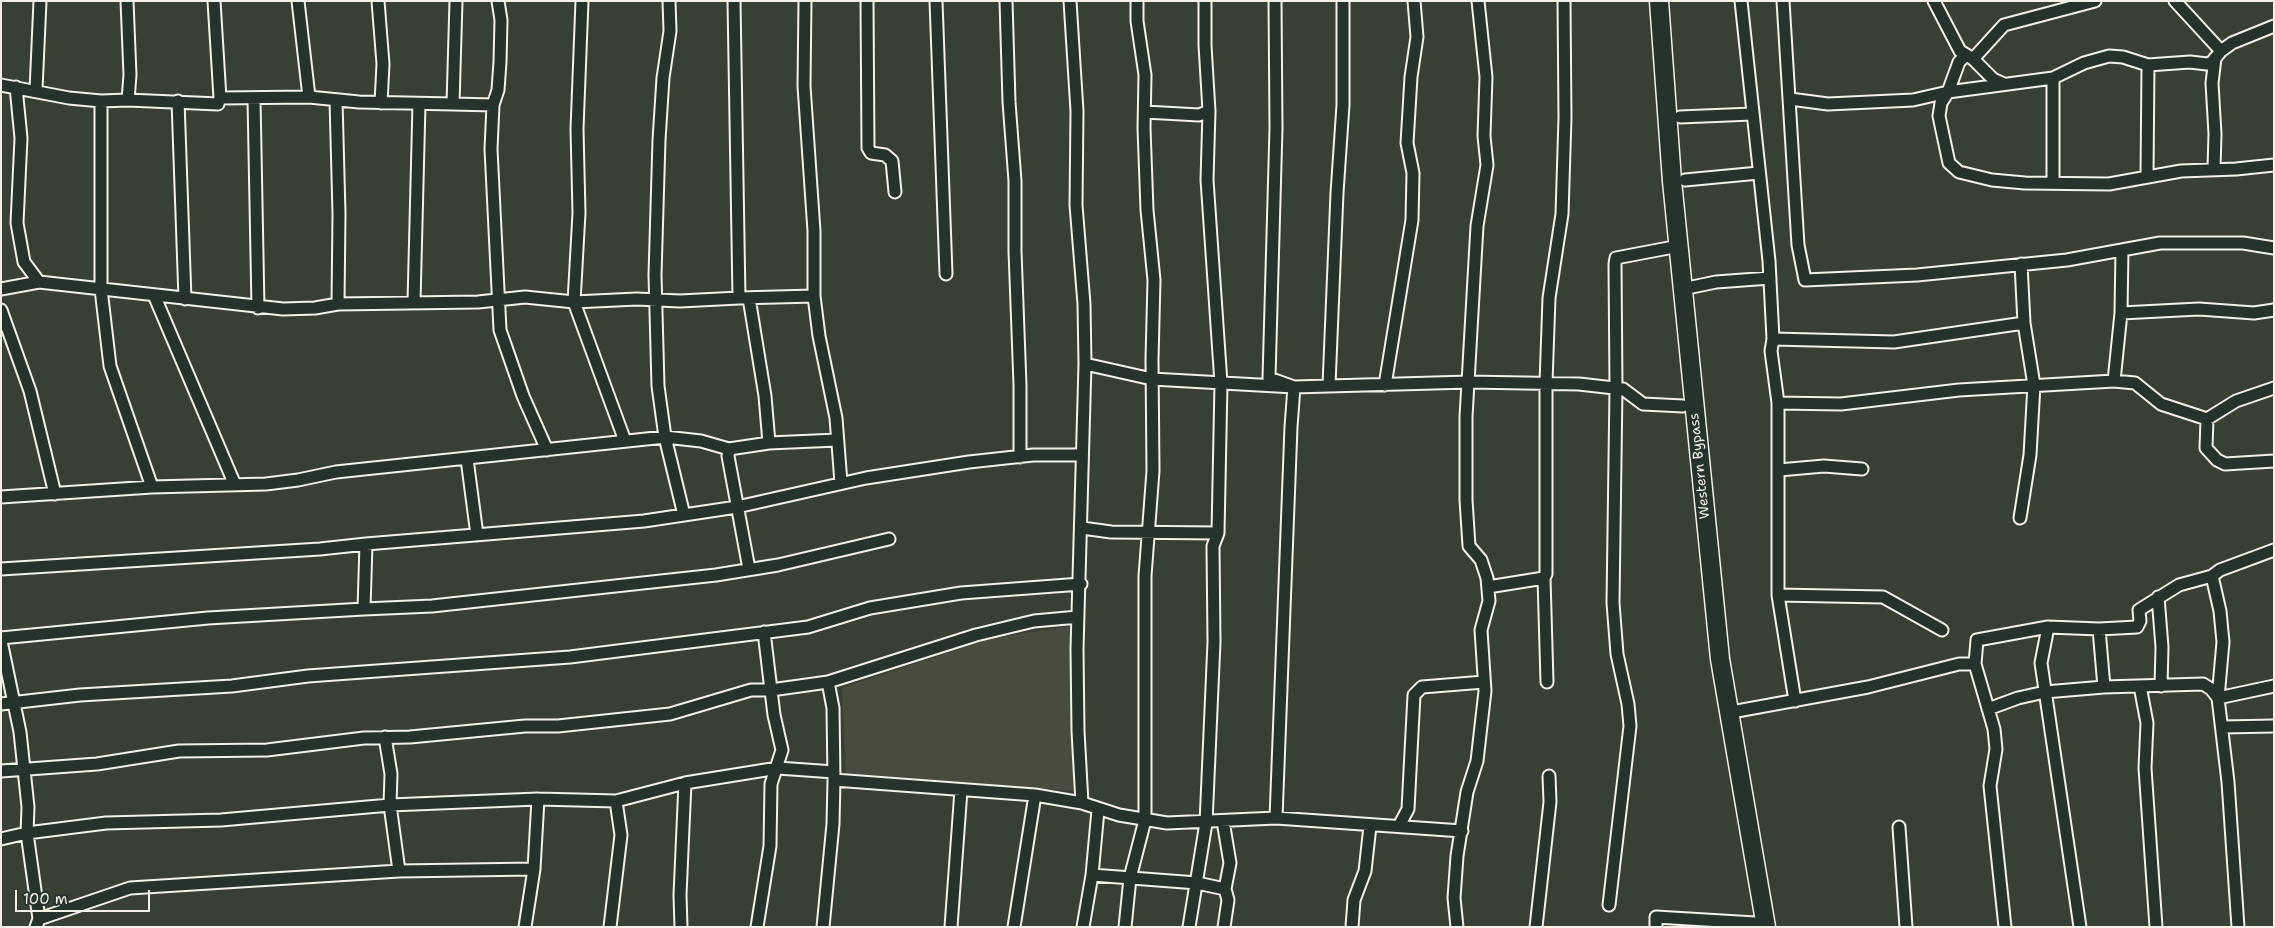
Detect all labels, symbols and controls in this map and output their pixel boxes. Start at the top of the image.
street label: Western Bypass [1686,412,1714,520]
scale bar [18,880,152,912]
text: 100 m [23,889,68,909]

